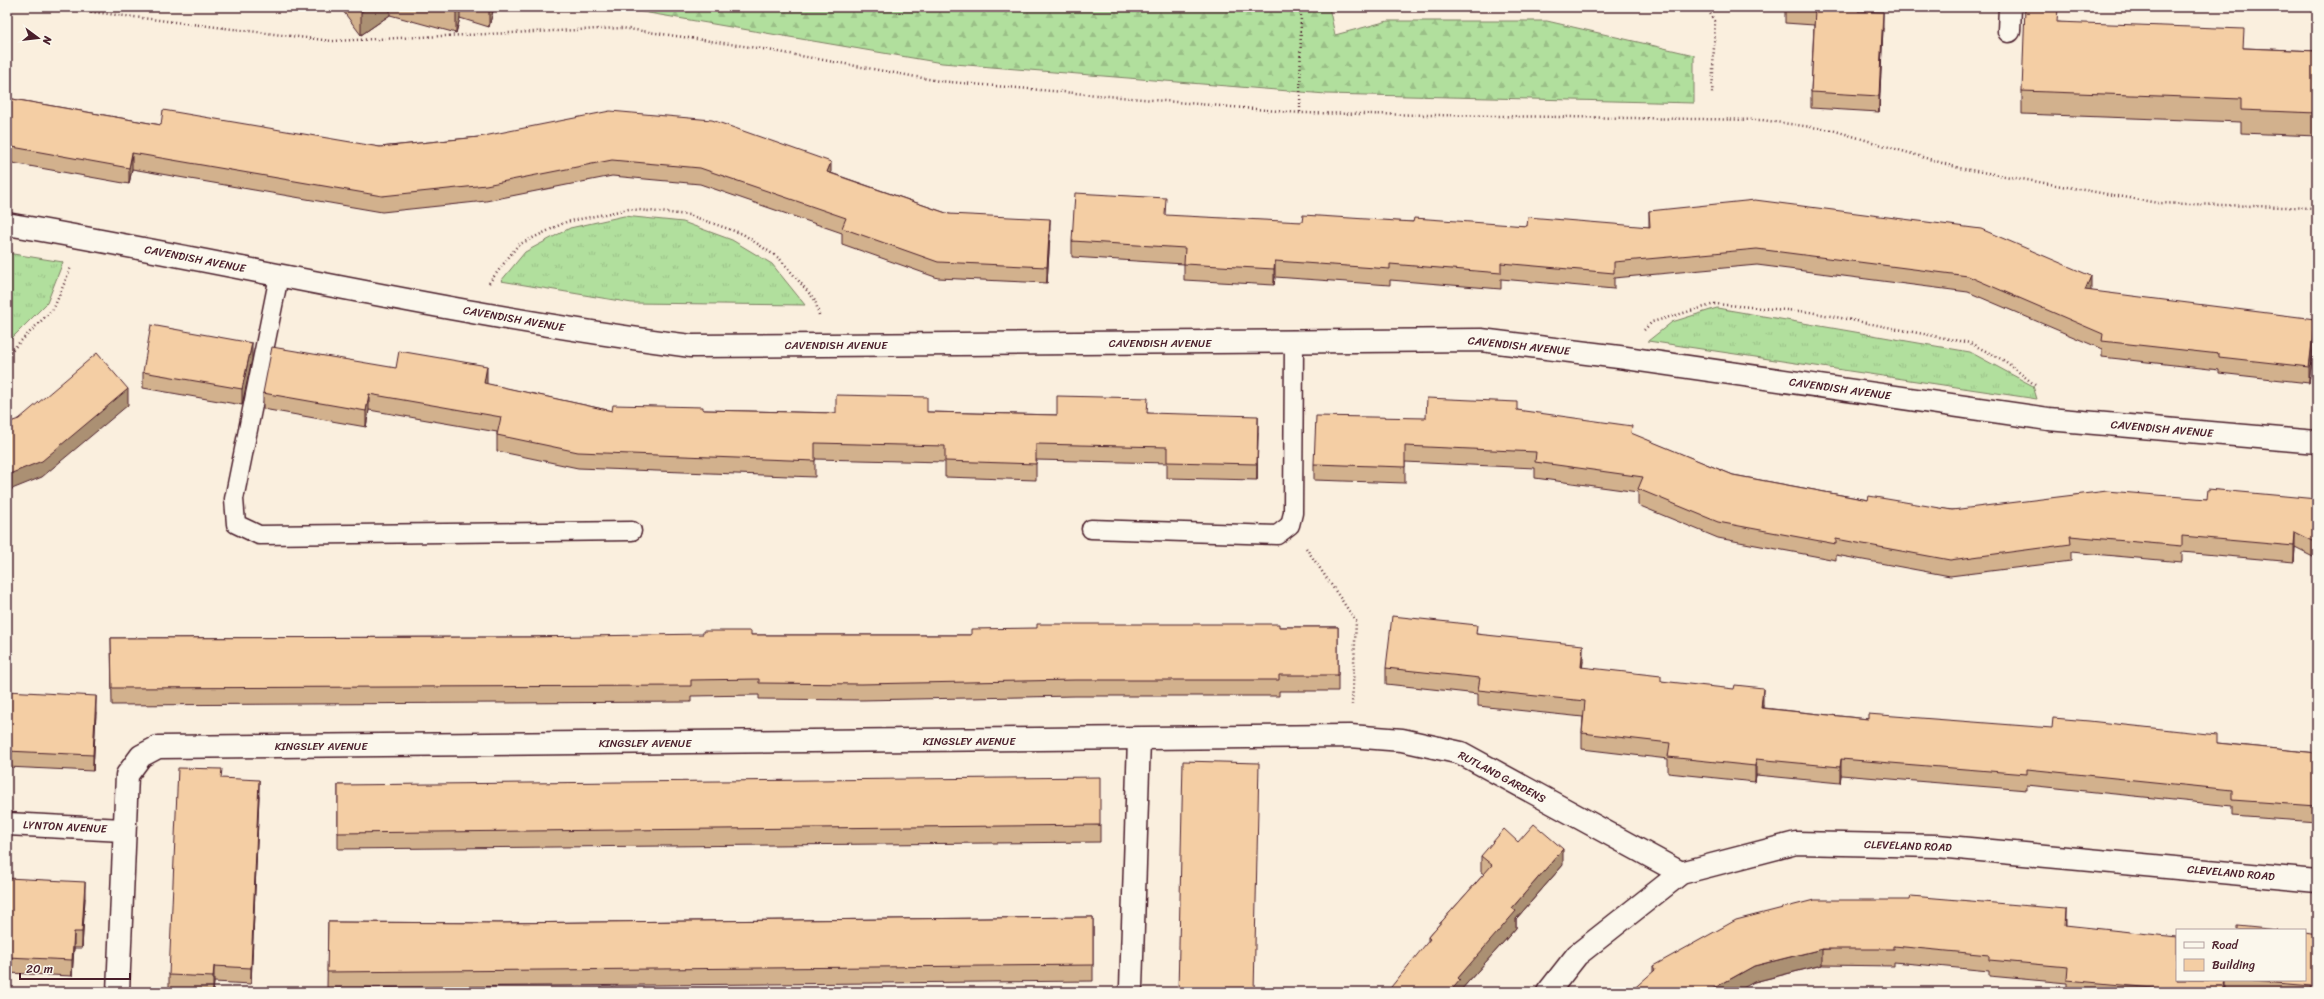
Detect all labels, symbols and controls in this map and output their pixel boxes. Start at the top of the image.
north arrow [18,18,58,58]
text: N [37,33,58,47]
street label: CAVENDISH AVENUE [143,240,248,278]
street label: CAVENDISH AVENUE [462,301,567,337]
street label: CAVENDISH AVENUE [1467,331,1572,361]
street label: CAVENDISH AVENUE [1109,334,1212,353]
street label: CAVENDISH AVENUE [785,336,888,355]
street label: CAVENDISH AVENUE [1788,372,1893,406]
street label: CAVENDISH AVENUE [2110,415,2215,443]
street label: KINGSLEY AVENUE [923,732,1016,751]
street label: KINGSLEY AVENUE [599,734,692,753]
street label: KINGSLEY AVENUE [275,737,368,756]
street label: RUTLAND GARDENS [1455,746,1549,808]
street label: LYNTON AVENUE [23,815,108,839]
street label: CLEVELAND ROAD [1864,835,1953,857]
street label: CLEVELAND ROAD [2187,860,2276,886]
legend [2176,929,2306,981]
text: Road [2212,934,2239,956]
text: Building [2212,954,2255,976]
scale bar [20,955,130,981]
text: 20 m [26,958,53,980]

